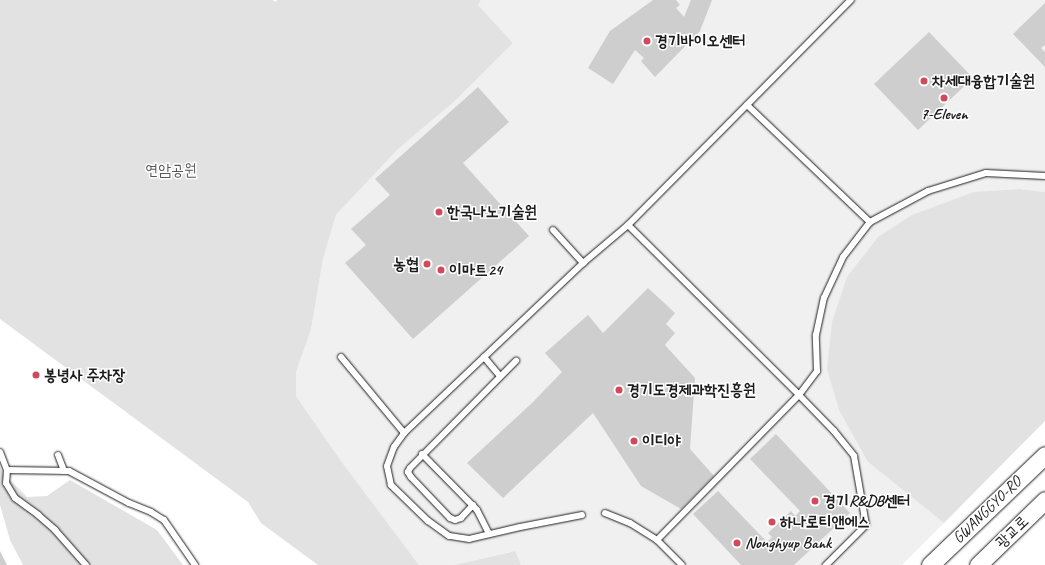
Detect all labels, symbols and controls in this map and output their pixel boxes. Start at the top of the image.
place label: 경기바이오센터 [655,31,745,51]
marker: 경기바이오센터 [642,36,652,46]
place label: 차세대융합기술원 [932,71,1035,91]
marker: 차세대융합기술원 [919,76,929,86]
marker: 7-Eleven [939,93,949,103]
place label: 7-Eleven [920,104,968,124]
park label: 연암공원 [145,160,197,180]
place label: 한국나노기술원 [447,202,537,222]
marker: 한국나노기술원 [434,207,444,217]
place label: 농협 [393,254,419,274]
marker: 농협 [422,259,432,269]
place label: 이마트24 [449,260,502,280]
marker: 이마트24 [436,265,446,275]
place label: 봉녕사 주차장 [44,365,125,385]
marker: 봉녕사 주차장 [31,370,41,380]
place label: 경기도경제과학진흥원 [627,380,756,400]
marker: 경기도경제과학진흥원 [614,385,624,395]
place label: 이디야 [642,431,681,451]
marker: 이디야 [629,436,639,446]
street label: GWANGGYO-RO [949,472,1025,548]
place label: 경기R&DB센터 [823,491,910,511]
marker: 경기R&DB센터 [810,496,820,506]
place label: 하나로티앤에스 [780,512,870,532]
street label: 광교로 [991,512,1033,552]
marker: 하나로티앤에스 [767,517,777,527]
place label: Nonghyup Bank [745,533,831,553]
marker: Nonghyup Bank [732,538,742,548]

